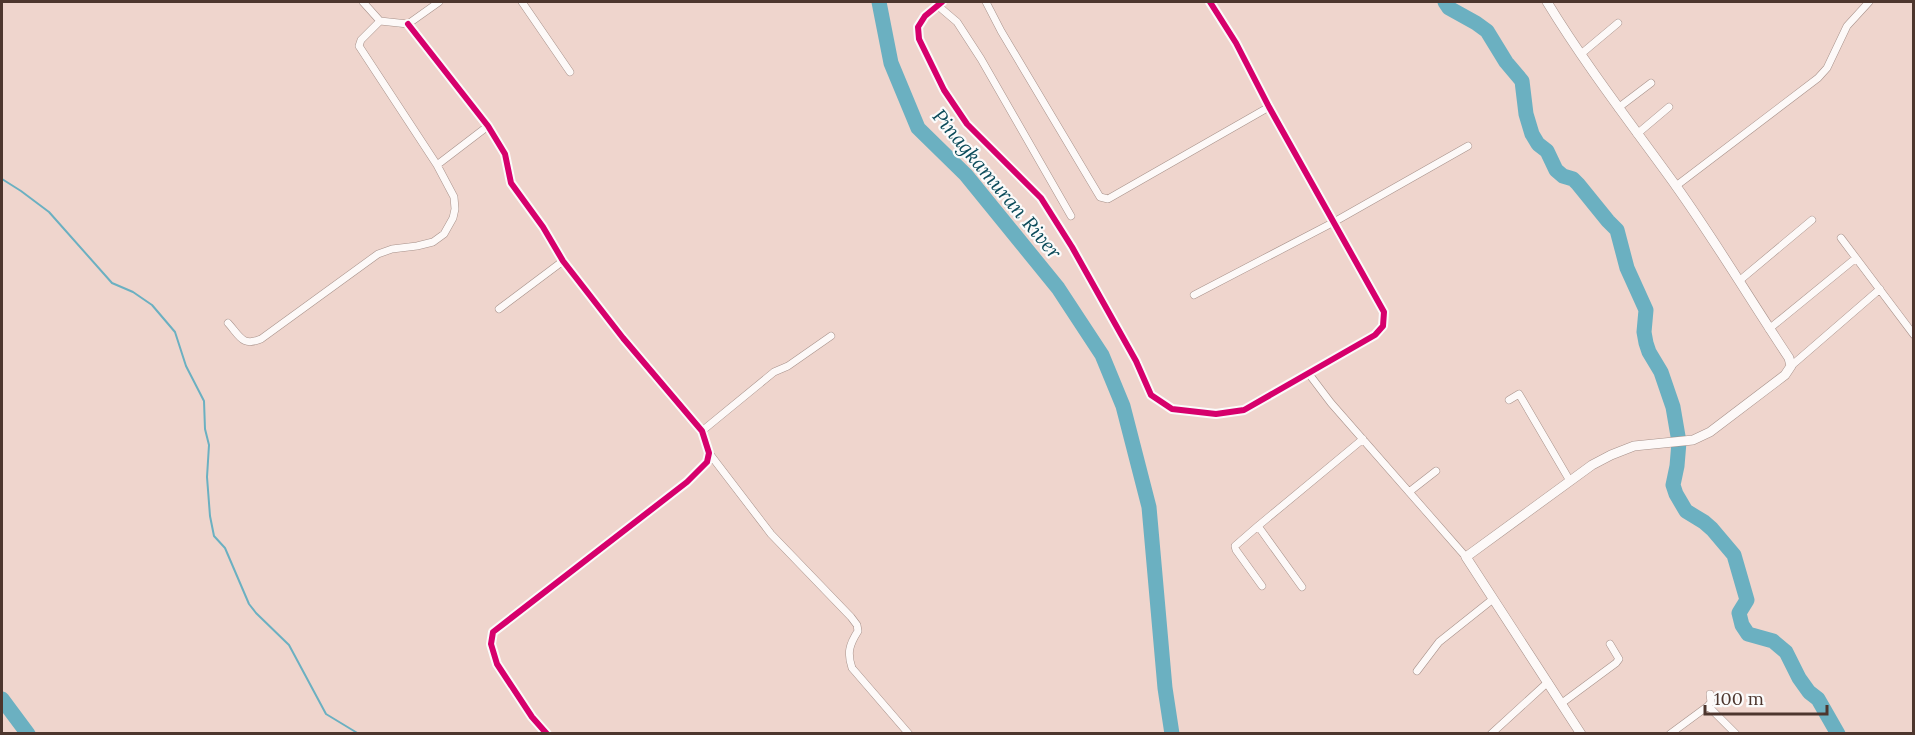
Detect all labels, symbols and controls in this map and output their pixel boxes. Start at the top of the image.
water label: Pinagkamuran River [927,104,1068,264]
scale bar [1705,678,1826,716]
text: 100 m [1714,687,1764,710]

